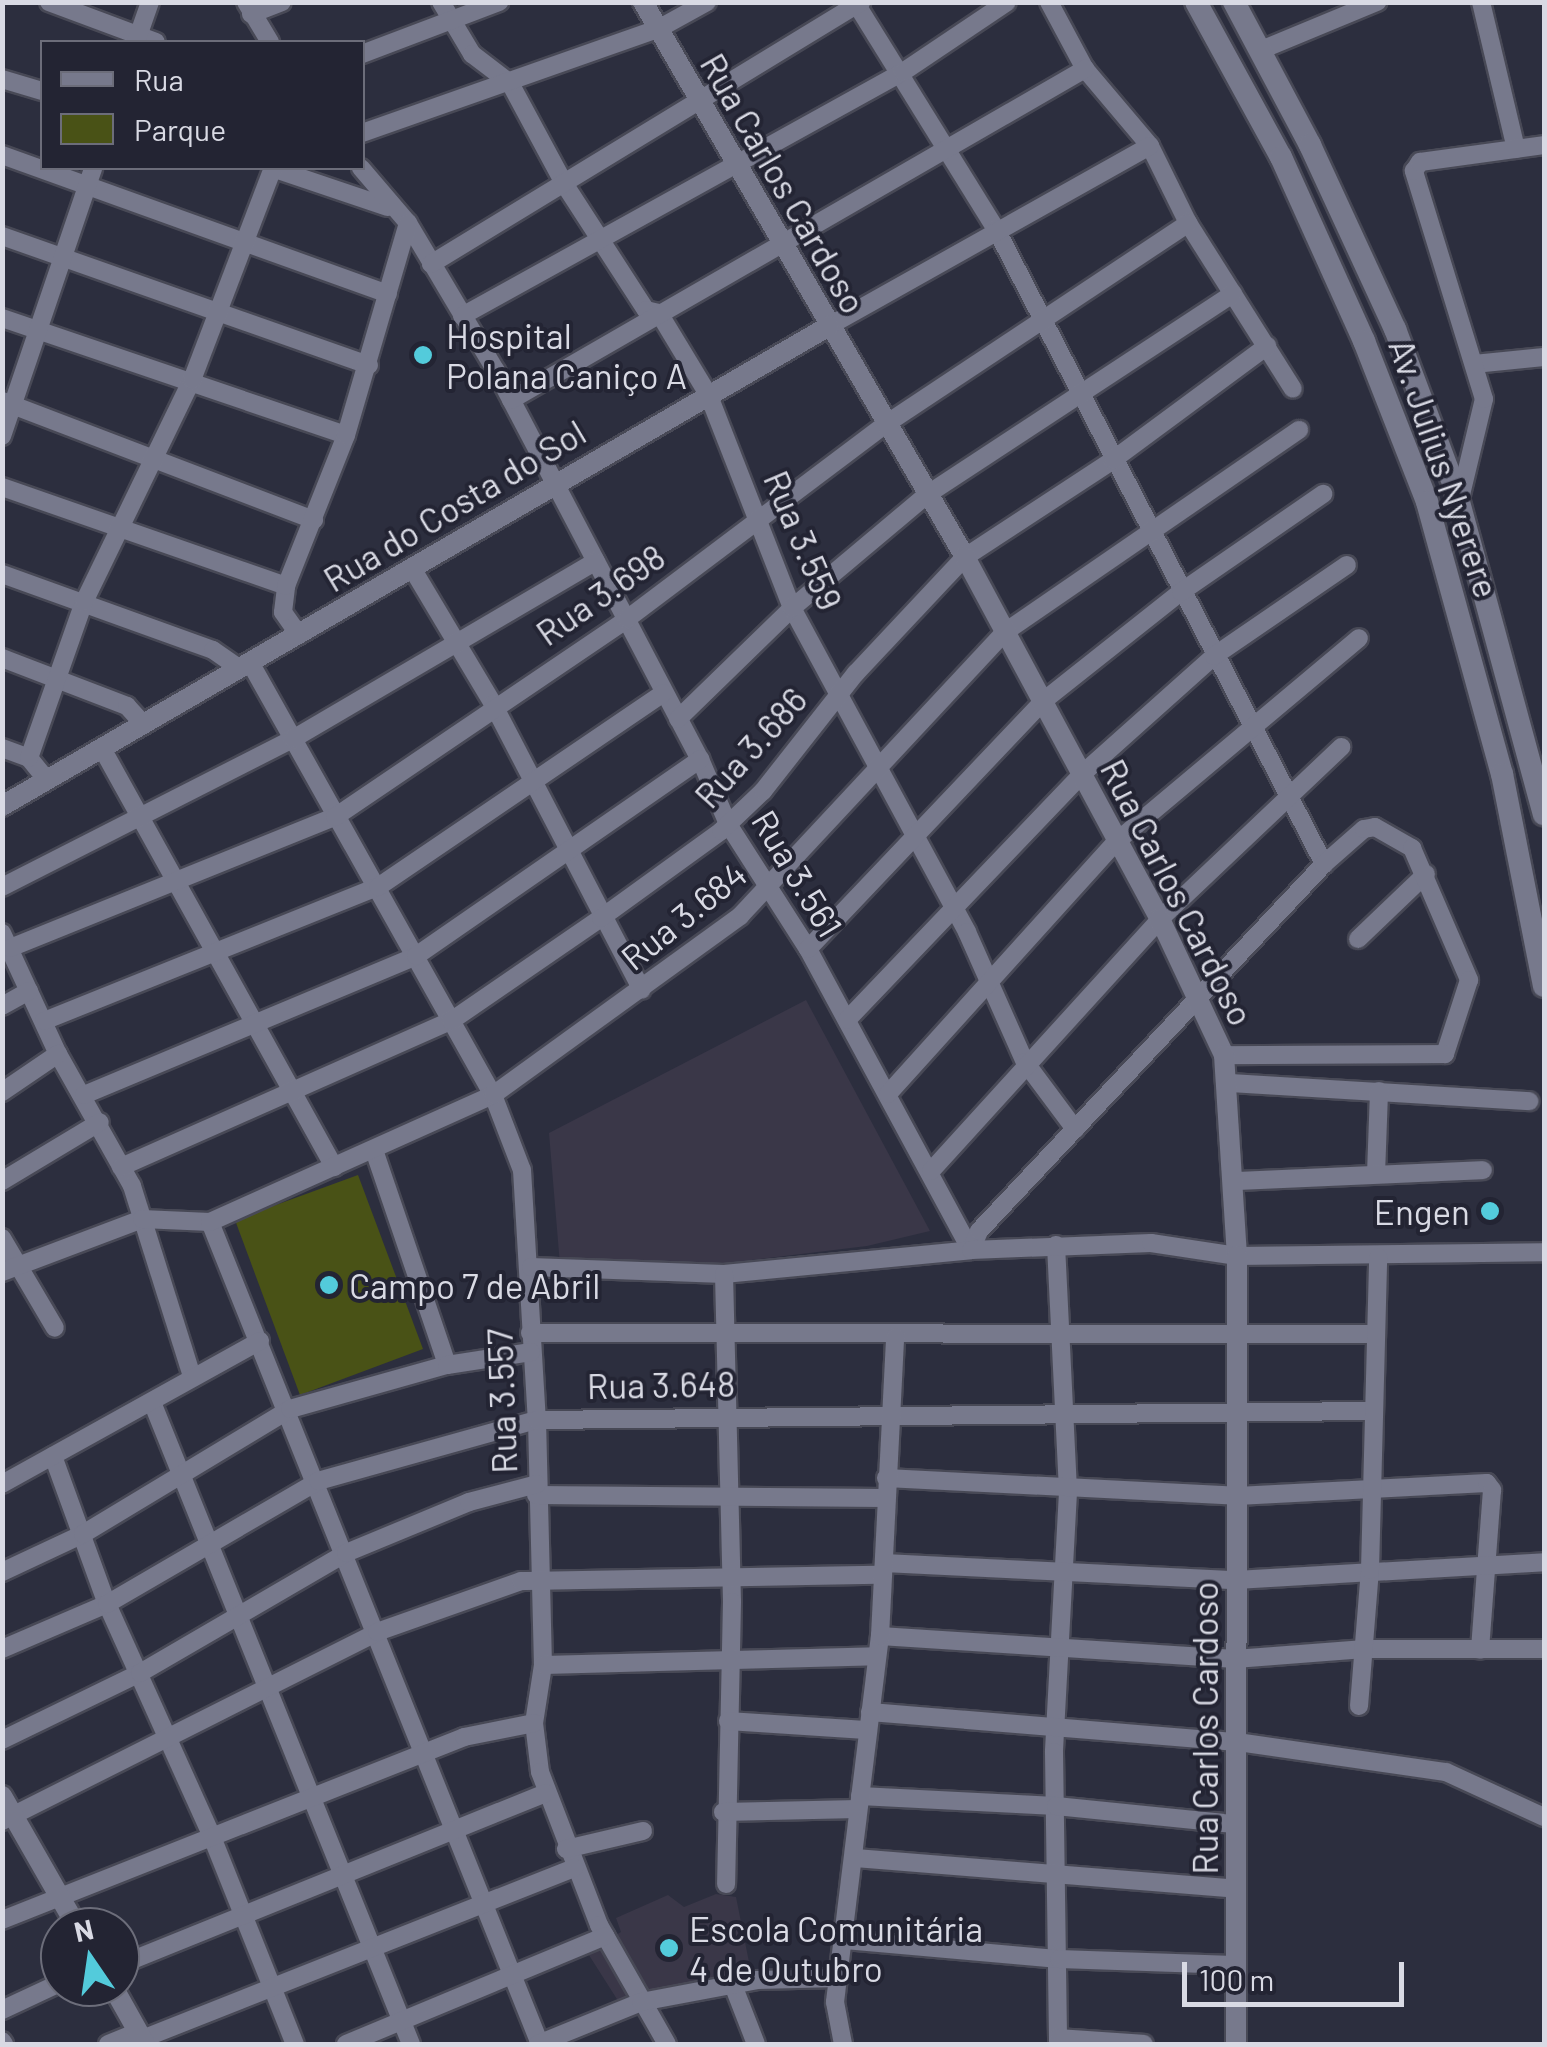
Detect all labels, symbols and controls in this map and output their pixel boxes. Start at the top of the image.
legend [40,40,365,170]
street label: Rua Carlos Cardoso [693,46,875,320]
text: Rua [134,61,184,97]
text: Parque [134,111,226,147]
place label: Hospital Polana Caniço A [446,314,687,396]
street label: Av. Julius Nyerere [1381,333,1509,603]
marker: Hospital Polana Caniço A [410,342,436,368]
street label: Rua do Costa do Sol [316,410,592,600]
street label: Rua 3.559 [756,464,852,616]
street label: Rua 3.698 [528,535,672,653]
street label: Rua 3.686 [685,678,815,816]
street label: Rua Carlos Cardoso [1093,752,1263,1032]
street label: Rua 3.561 [744,802,852,944]
street label: Rua 3.684 [612,852,754,978]
place label: Engen [1374,1190,1470,1232]
marker: Engen [1479,1200,1501,1222]
place label: Campo 7 de Abril [349,1264,600,1306]
marker: Campo 7 de Abril [318,1274,340,1296]
street label: Rua 3.557 [477,1328,525,1474]
street label: Rua 3.648 [586,1362,736,1406]
street label: Rua Carlos Cardoso [1183,1581,1225,1875]
north arrow [40,1907,140,2007]
place label: Escola Comunitária 4 de Outubro [689,1907,983,1989]
text: N [71,1911,97,1948]
marker: Escola Comunitária 4 de Outubro [658,1937,680,1959]
scale bar [1187,1942,1410,2004]
text: 100 m [1199,1961,1274,1997]

